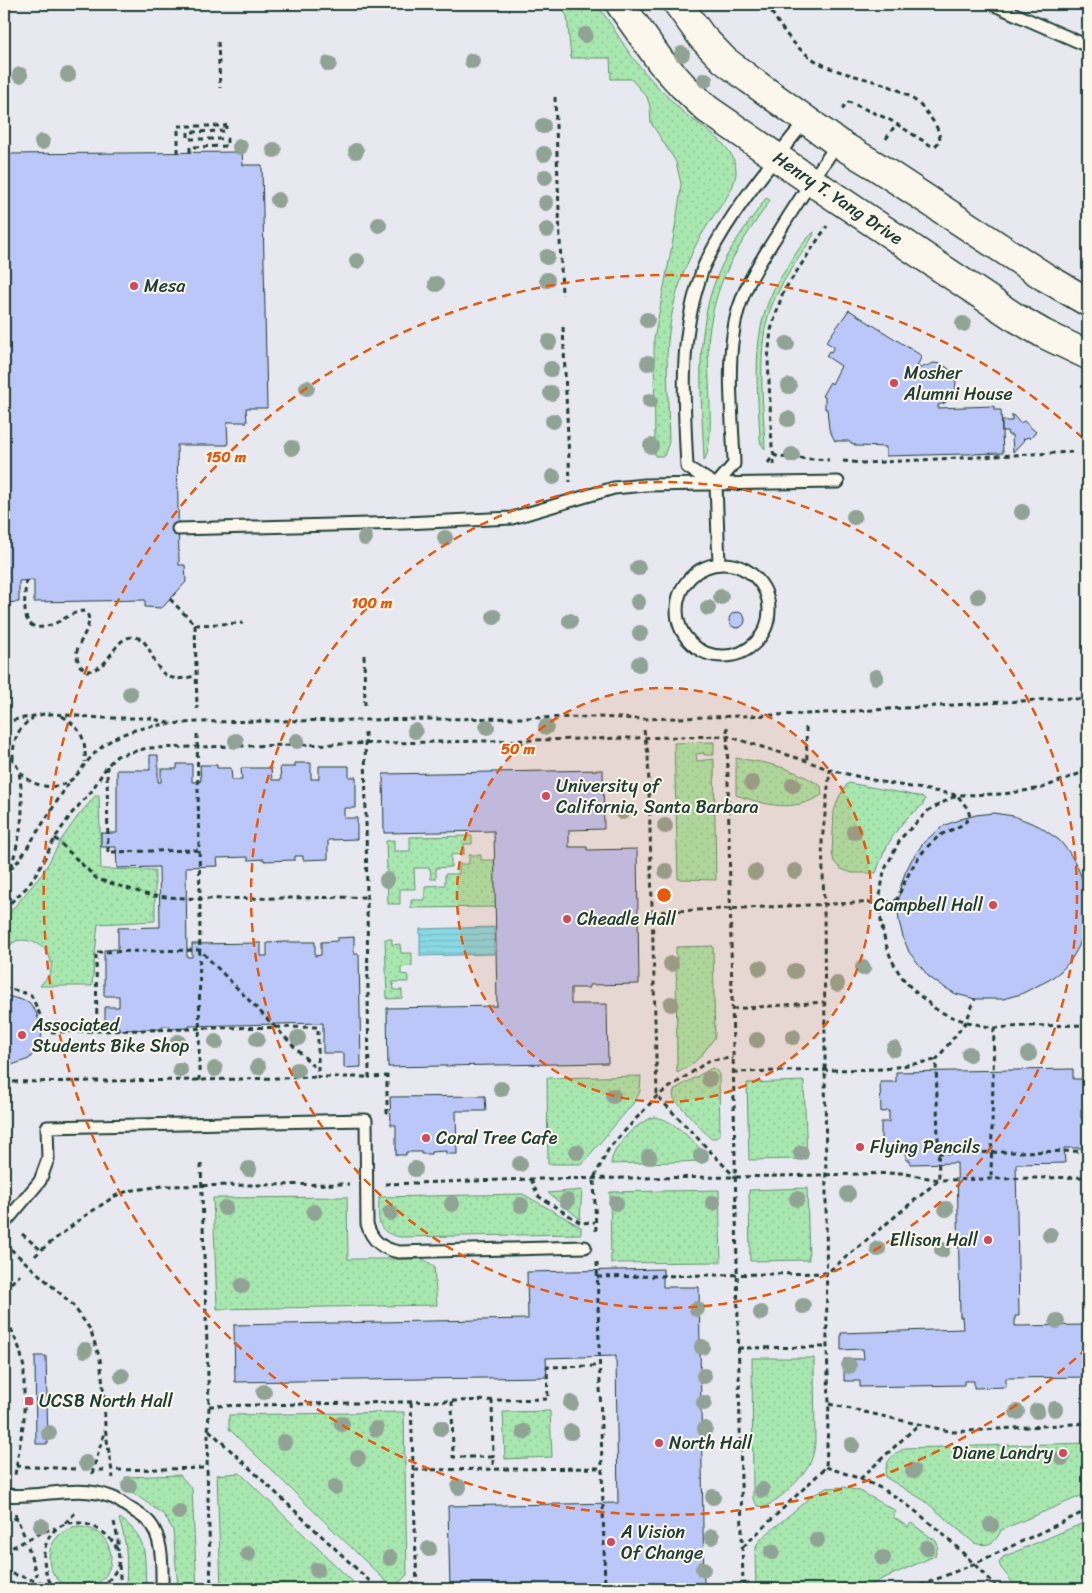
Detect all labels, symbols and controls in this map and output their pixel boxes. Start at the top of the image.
street label: Henry T. Yang Drive [766,142,910,254]
place label: Mesa [144,270,186,302]
marker: Mesa [128,280,140,292]
place label: Mosher Alumni House [903,357,1013,410]
marker: Mosher Alumni House [888,377,900,389]
text: 150 m [206,444,247,470]
text: 100 m [352,590,393,616]
text: 50 m [501,736,536,762]
place label: University of California, Santa Barbara [556,770,759,823]
marker: University of California, Santa Barbara [540,790,552,802]
centre of rings [655,886,673,904]
place label: Campbell Hall [874,889,984,921]
marker: Campbell Hall [987,899,999,911]
place label: Cheadle Hall [577,903,677,935]
marker: Cheadle Hall [561,913,573,925]
place label: Associated Students Bike Shop [31,1009,190,1062]
marker: Associated Students Bike Shop [16,1029,28,1041]
place label: Coral Tree Cafe [436,1122,558,1154]
place label: Flying Pencils [870,1131,981,1163]
marker: Coral Tree Cafe [420,1132,432,1144]
marker: Flying Pencils [854,1141,866,1153]
place label: Ellison Hall [890,1224,979,1256]
marker: Ellison Hall [982,1234,994,1246]
place label: UCSB North Hall [39,1385,174,1417]
marker: UCSB North Hall [23,1395,35,1407]
place label: North Hall [669,1427,753,1459]
marker: North Hall [653,1437,665,1449]
place label: Diane Landry [952,1437,1054,1469]
marker: Diane Landry [1057,1447,1069,1459]
place label: A Vision Of Change [620,1516,703,1569]
marker: A Vision Of Change [605,1536,617,1548]

